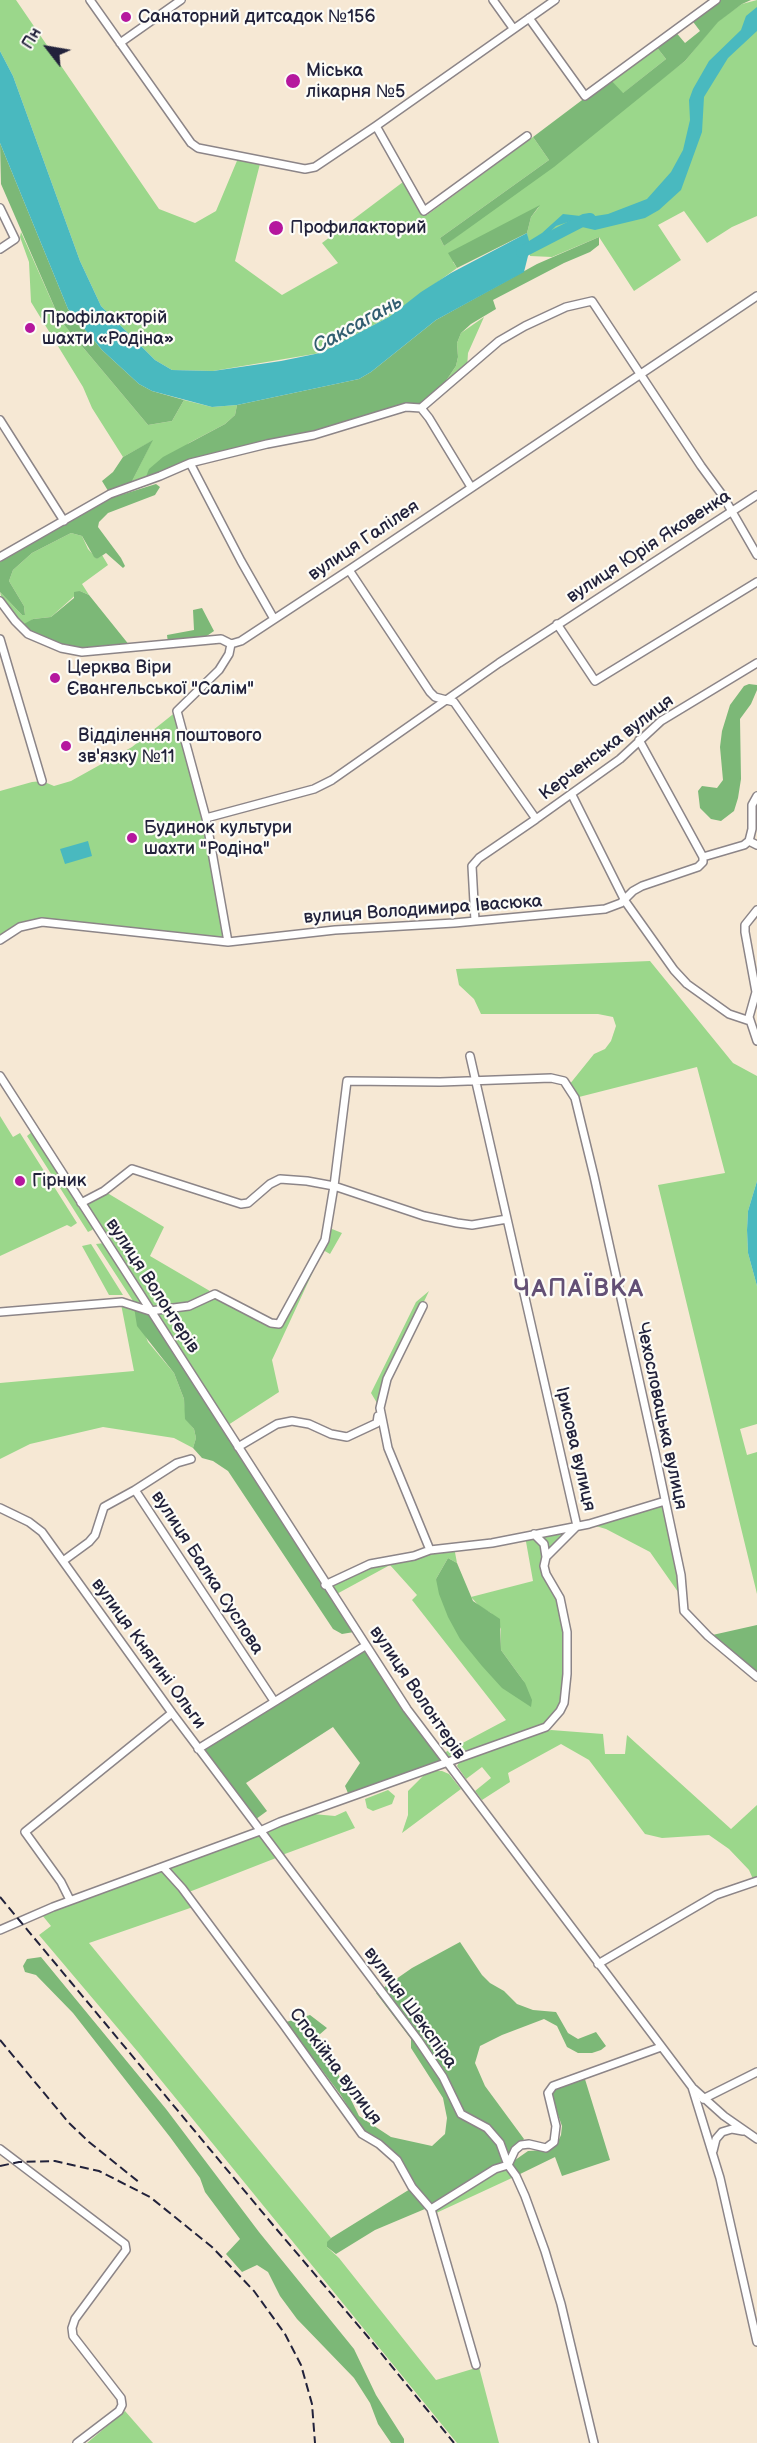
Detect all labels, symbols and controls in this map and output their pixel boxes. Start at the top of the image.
place label: Санаторний дитсадок №156 [138,6,375,28]
marker: Санаторний дитсадок №156 [119,10,133,24]
north arrow [18,18,78,78]
text: Пн [19,24,46,53]
place label: Міська лікарня №5 [306,60,405,103]
marker: Міська лікарня №5 [284,72,302,90]
place label: Профилакторий [290,217,426,239]
marker: Профилакторий [267,219,285,237]
water label: Саксагань [309,291,407,359]
place label: Профілакторій шахти «Родіна» [42,307,174,350]
marker: Профілакторій шахти «Родіна» [23,321,37,335]
street label: вулиця Юрія Яковенка [563,486,735,608]
street label: вулиця Галілея [305,496,423,586]
place label: Церква Віри Євангельської "Салім" [67,657,254,700]
marker: Церква Віри Євангельської "Салім" [48,671,62,685]
street label: Керченська вулиця [536,691,678,805]
place label: Відділення поштового зв'язку №11 [78,725,262,768]
marker: Відділення поштового зв'язку №11 [59,739,73,753]
place label: Будинок культури шахти "Родіна" [144,817,292,860]
marker: Будинок культури шахти "Родіна" [125,831,139,845]
street label: вулиця Володимира Івасюка [303,891,543,929]
place label: Гірник [32,1170,86,1192]
marker: Гірник [13,1174,27,1188]
street label: вулиця Волонтерів [100,1215,204,1357]
district label: ЧАПАЇВКА [514,1276,644,1304]
street label: Чехословацька вулиця [631,1320,691,1512]
street label: Ірисова вулиця [550,1385,600,1513]
street label: вулиця Балка Суслова [146,1487,268,1659]
street label: вулиця Княгині Ольги [86,1574,210,1734]
street label: вулиця Волонтерів [364,1622,470,1764]
street label: вулиця Шекспіра [359,1943,461,2073]
street label: Спокійна вулиця [284,2004,386,2130]

